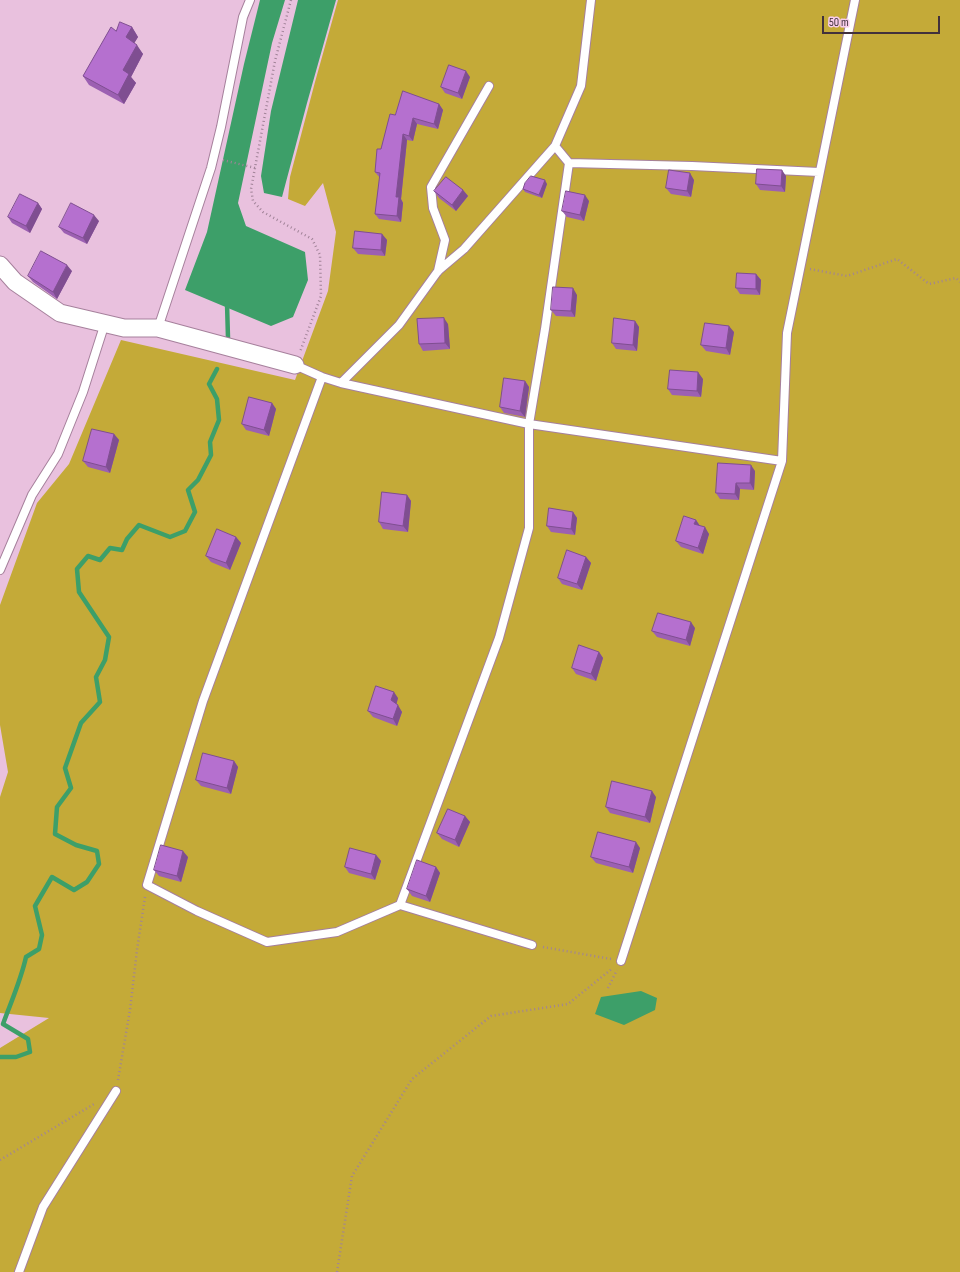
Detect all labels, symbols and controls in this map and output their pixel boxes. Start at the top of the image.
scale bar [824,8,942,34]
text: 50 m [829,15,849,30]

